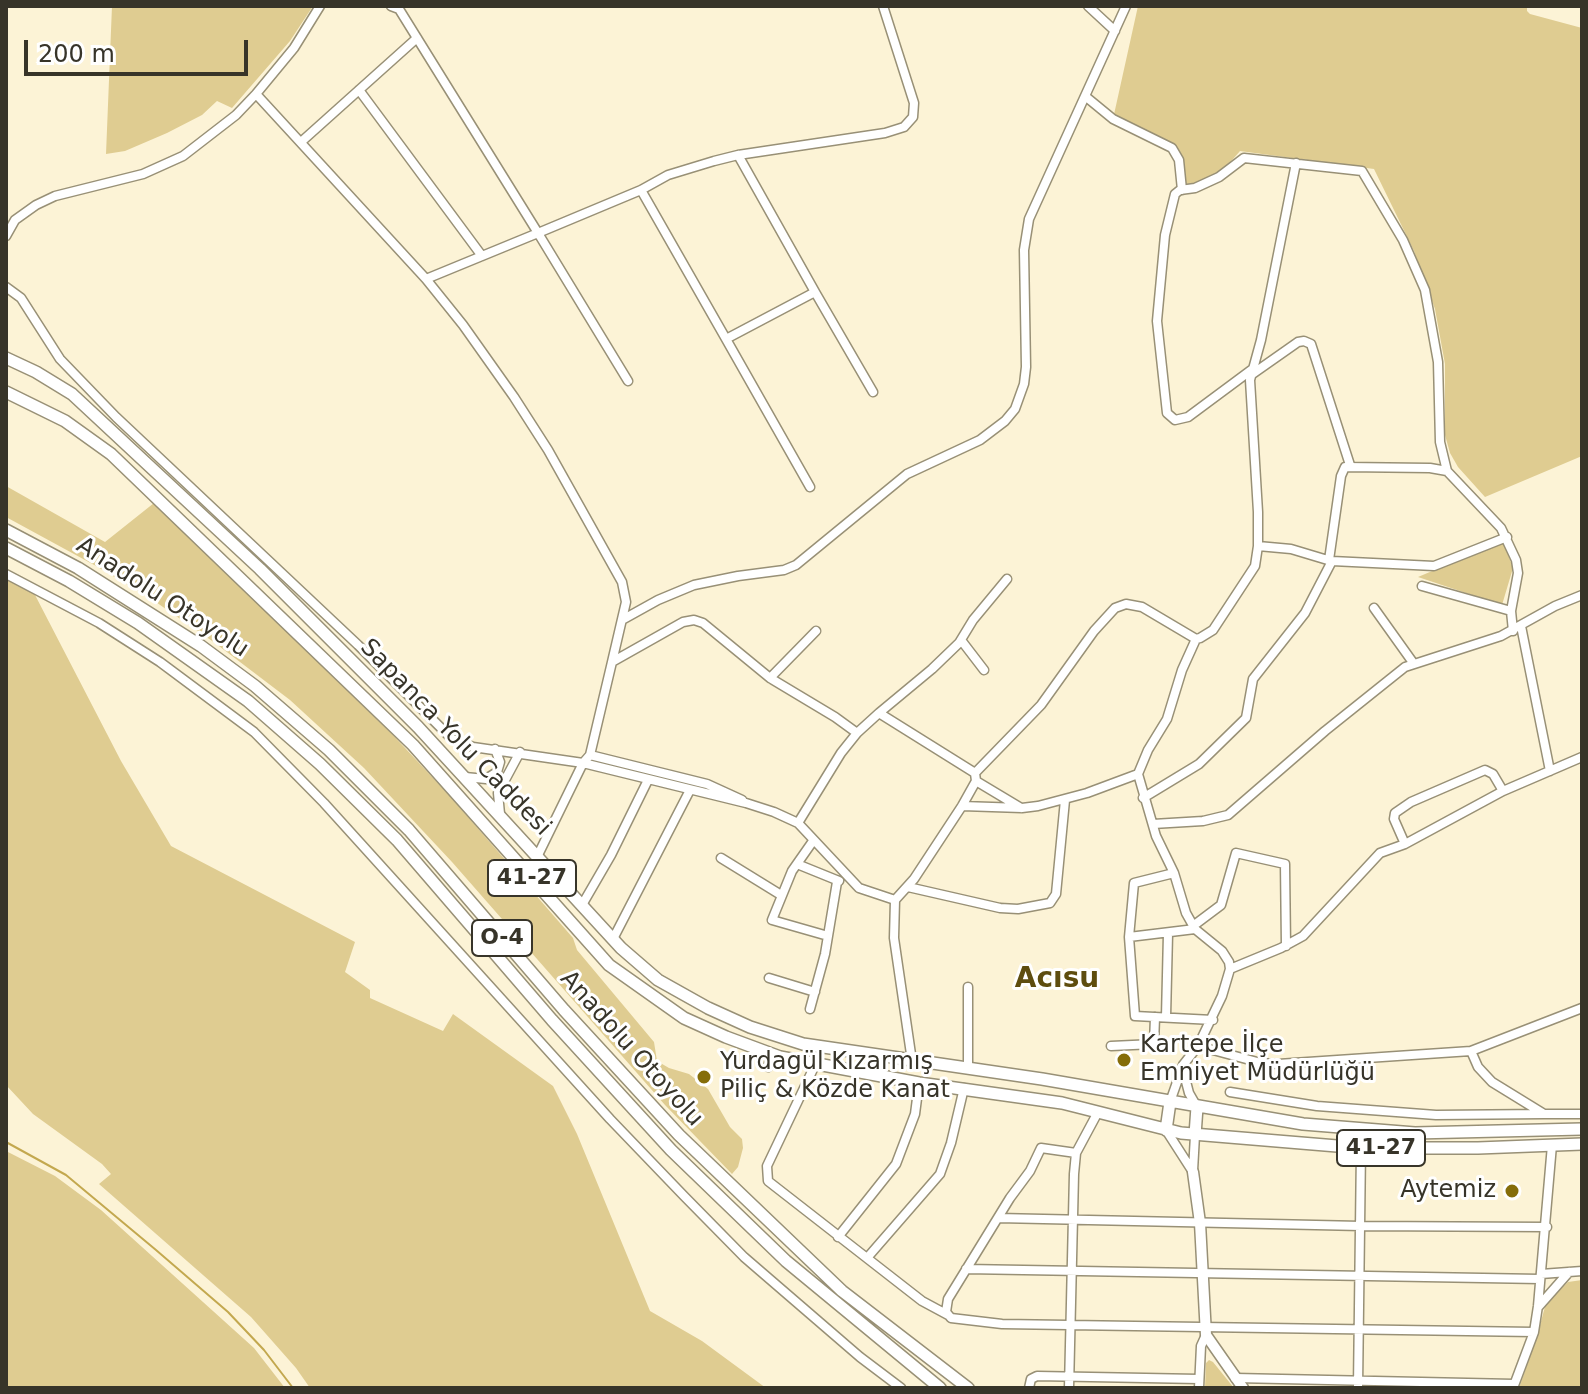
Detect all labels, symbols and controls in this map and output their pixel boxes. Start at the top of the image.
scale bar [28,24,252,74]
text: 200 m [38,40,115,68]
street label: Anadolu Otoyolu [70,532,254,664]
street label: Sapanca Yolu Caddesi [354,634,556,842]
road number: 41-27 [488,860,576,896]
road number: O-4 [472,920,532,956]
district label: Acısu [1015,963,1099,997]
street label: Anadolu Otoyolu [554,965,708,1133]
place label: Kartepe İlçe Emniyet Müdürlüğü [1140,1032,1375,1088]
place label: Yurdagül Kızarmış Piliç & Közde Kanat [720,1049,950,1105]
marker: Kartepe İlçe Emniyet Müdürlüğü [1115,1051,1133,1069]
marker: Yurdagül Kızarmış Piliç & Közde Kanat [695,1068,713,1086]
road number: 41-27 [1337,1130,1425,1166]
place label: Aytemiz [1400,1177,1496,1205]
marker: Aytemiz [1503,1182,1521,1200]

